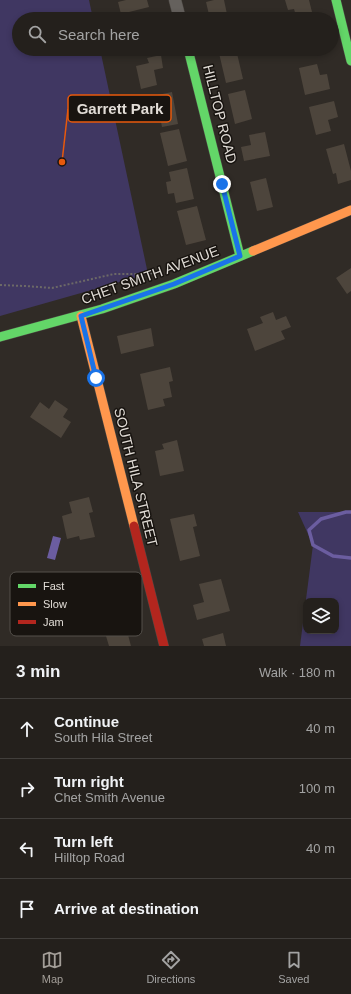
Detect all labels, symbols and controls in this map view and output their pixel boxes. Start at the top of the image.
search box [12,12,339,56]
icon: search [26,23,48,45]
text: Search here [58,26,140,43]
street label: HILLTOP ROAD [200,63,240,165]
callout: Garrett Park [68,95,171,122]
text: Garrett Park [77,100,164,117]
route end [213,175,231,193]
street label: CHET SMITH AVENUE [79,243,221,307]
route start [87,369,105,387]
street label: SOUTH HILA STREET [111,406,161,548]
legend [10,572,142,636]
text: Fast [43,580,64,592]
text: Slow [43,598,67,610]
map controls [303,598,339,634]
button: layers [303,598,339,634]
text: Jam [43,616,64,628]
text: 3 min [16,662,60,681]
text: Walk · 180 m [259,665,335,680]
text: Continue [54,713,119,730]
icon: ahead [16,718,38,740]
text: 40 m [306,721,335,736]
text: South Hila Street [54,730,152,745]
text: Turn right [54,773,124,790]
icon: right [16,778,38,800]
text: 100 m [299,781,335,796]
text: Chet Smith Avenue [54,790,165,805]
text: Turn left [54,833,113,850]
icon: left [16,838,38,860]
text: 40 m [306,841,335,856]
text: Hilltop Road [54,850,125,865]
icon: arrive [16,898,38,920]
text: Arrive at destination [54,900,199,917]
tab: Map [41,949,63,985]
tab: Directions [146,949,195,985]
tab: Saved [278,949,309,985]

